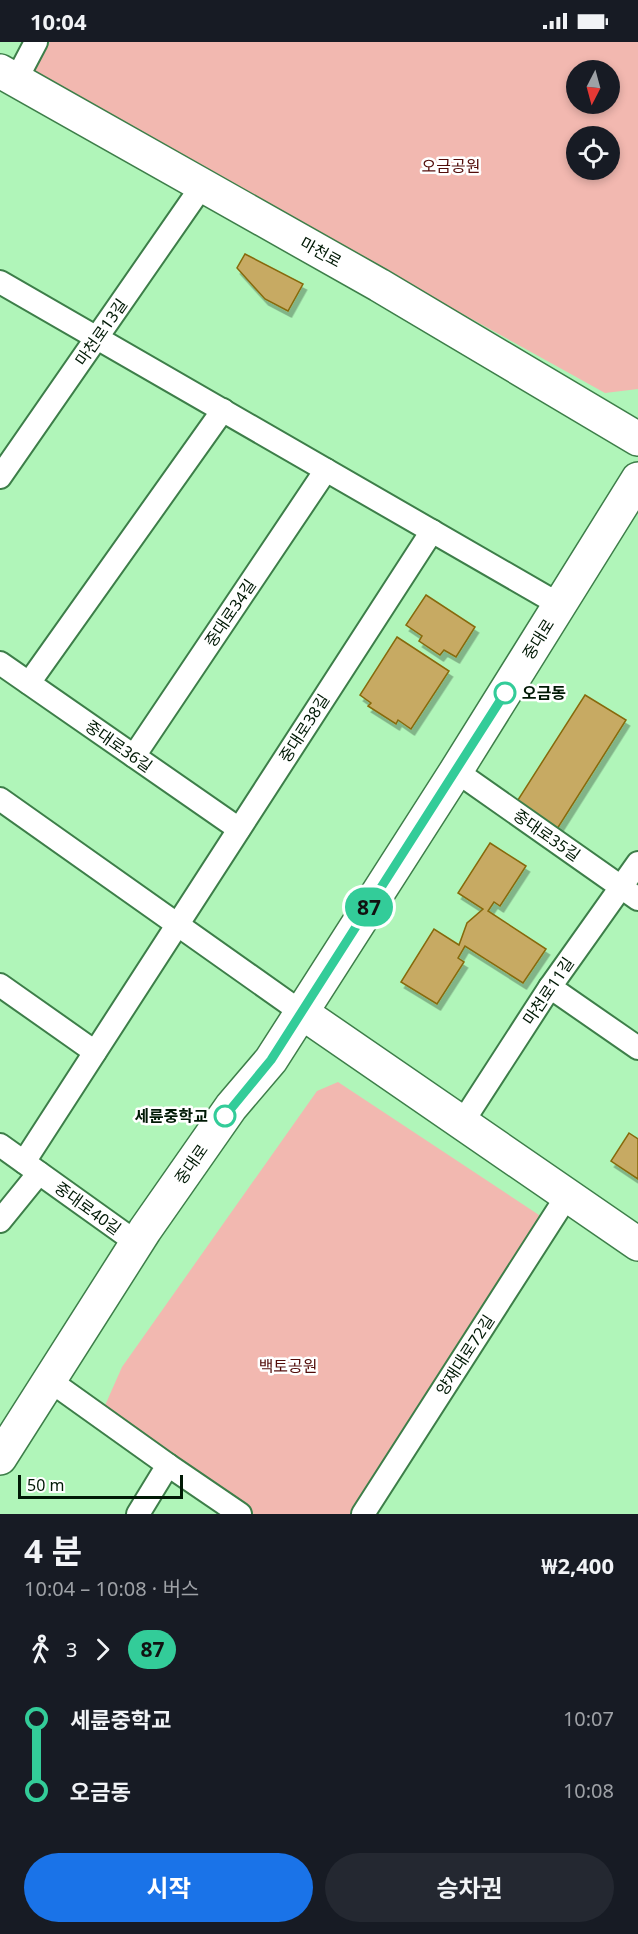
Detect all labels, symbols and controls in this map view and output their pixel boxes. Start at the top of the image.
text: 10:04 [30,6,87,36]
north arrow [566,60,620,114]
map controls [566,60,620,180]
button: locate [566,126,620,180]
park label: 오금공원 [422,155,480,177]
street label: 마천로 [296,232,346,272]
street label: 마천로13길 [70,294,132,370]
street label: 중대로34길 [199,575,261,651]
street label: 중대로 [517,614,559,664]
marker: 오금동 [494,682,516,704]
place label: 오금동 [522,682,566,704]
street label: 중대로38길 [274,690,334,766]
street label: 중대로36길 [81,715,157,777]
street label: 중대로35길 [509,804,585,866]
line badge: 87 [342,888,396,926]
text: 87 [357,893,381,921]
street label: 마천로11길 [517,953,579,1029]
place label: 세륜중학교 [134,1105,208,1127]
marker: 세륜중학교 [214,1105,236,1127]
street label: 중대로 [169,1139,213,1188]
street label: 중대로40길 [50,1176,126,1240]
street label: 양재대로72길 [431,1310,499,1400]
park label: 백토공원 [259,1355,317,1377]
scale bar [18,1472,183,1500]
text: 50 m [27,1474,64,1496]
text: 4 분 [24,1528,82,1573]
text: ₩2,400 [541,1550,614,1580]
text: 10:04 – 10:08 · 버스 [24,1575,199,1602]
icon: walk [24,1633,57,1666]
icon: forward [86,1633,119,1666]
text: 87 [140,1635,164,1663]
text: 3 [66,1636,77,1663]
text: 세륜중학교 [70,1704,171,1734]
text: 10:07 [563,1705,614,1732]
text: 오금동 [70,1776,131,1806]
text: 10:08 [563,1777,614,1804]
button: 시작 [24,1853,313,1922]
button: 승차권 [325,1853,614,1922]

